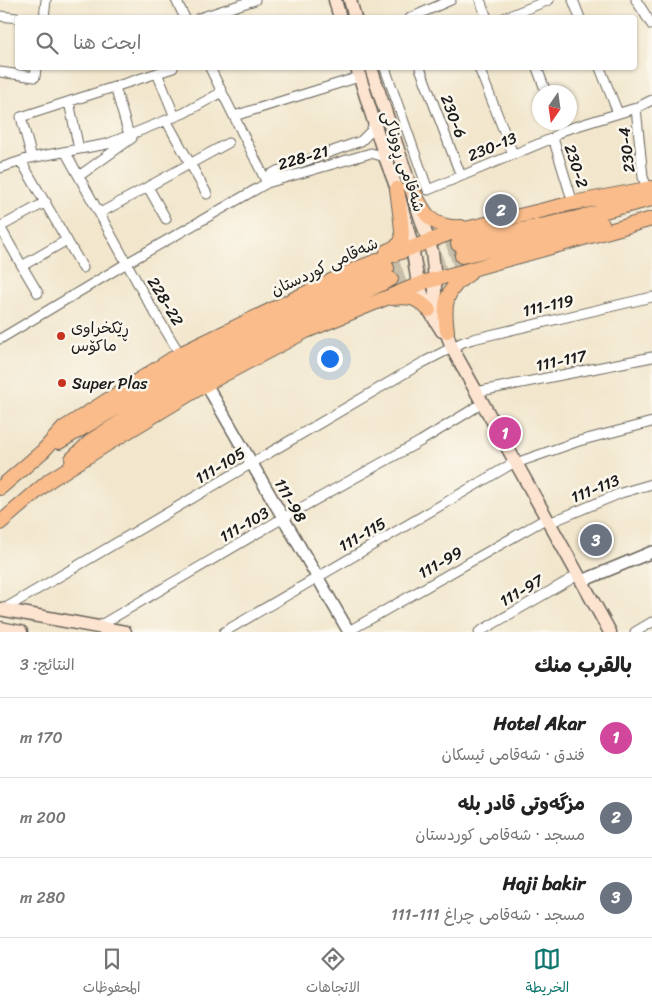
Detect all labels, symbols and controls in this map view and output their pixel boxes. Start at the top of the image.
search box [15,15,637,70]
text: ابحث هنا [73,26,141,59]
icon: search [33,29,61,57]
north arrow [532,85,577,130]
street label: 230-6 [432,90,475,142]
street label: شەقامی ڕووناکی [373,107,434,216]
street label: 230-13 [463,123,522,169]
street label: 230-4 [609,126,644,174]
street label: 228-21 [274,136,332,179]
street label: 230-2 [556,140,597,192]
pin: 2 [485,191,517,229]
street label: شەقامی کوردستان [265,229,383,304]
street label: 228-22 [139,271,192,332]
street label: 111-119 [520,286,577,325]
place label: ڕێکخراوی ماکۆس [71,313,129,360]
marker: ڕێکخراوی ماکۆس [55,330,67,342]
street label: 111-117 [533,341,590,380]
your location [317,346,343,372]
place label: Super Plas [72,369,148,398]
marker: Super Plas [56,377,68,389]
pin: 1 [489,414,521,452]
street label: 111-105 [189,439,251,492]
street label: 111-113 [566,465,624,511]
street label: 111-98 [266,472,315,528]
street label: 111-103 [214,498,275,550]
street label: 111-115 [333,509,392,560]
pin: 3 [580,521,612,559]
street label: 111-99 [412,538,468,587]
street label: 111-97 [494,566,550,615]
text: بالقرب منك [534,646,632,684]
text: النتائج: 3 [20,650,75,679]
text: Hotel Akar [494,707,585,740]
text: 170 m [20,723,63,752]
text: 1 [613,723,619,752]
text: فندق · شەقامی ئیسکان [442,740,585,769]
text: مزگەوتی قادر بلە [458,787,585,820]
text: 200 m [20,803,66,832]
text: 2 [611,803,621,832]
text: مسجد · شەقامی کوردستان [415,820,585,849]
text: Haji bakir [503,867,585,900]
text: 280 m [20,883,65,912]
text: 3 [612,883,620,912]
text: مسجد · شەقامی چراغ 111-111 [391,900,585,929]
tab: المحفوظات [83,945,140,1000]
tab: الاتجاهات [306,945,360,1000]
tab: الخريطة [526,945,569,1000]

